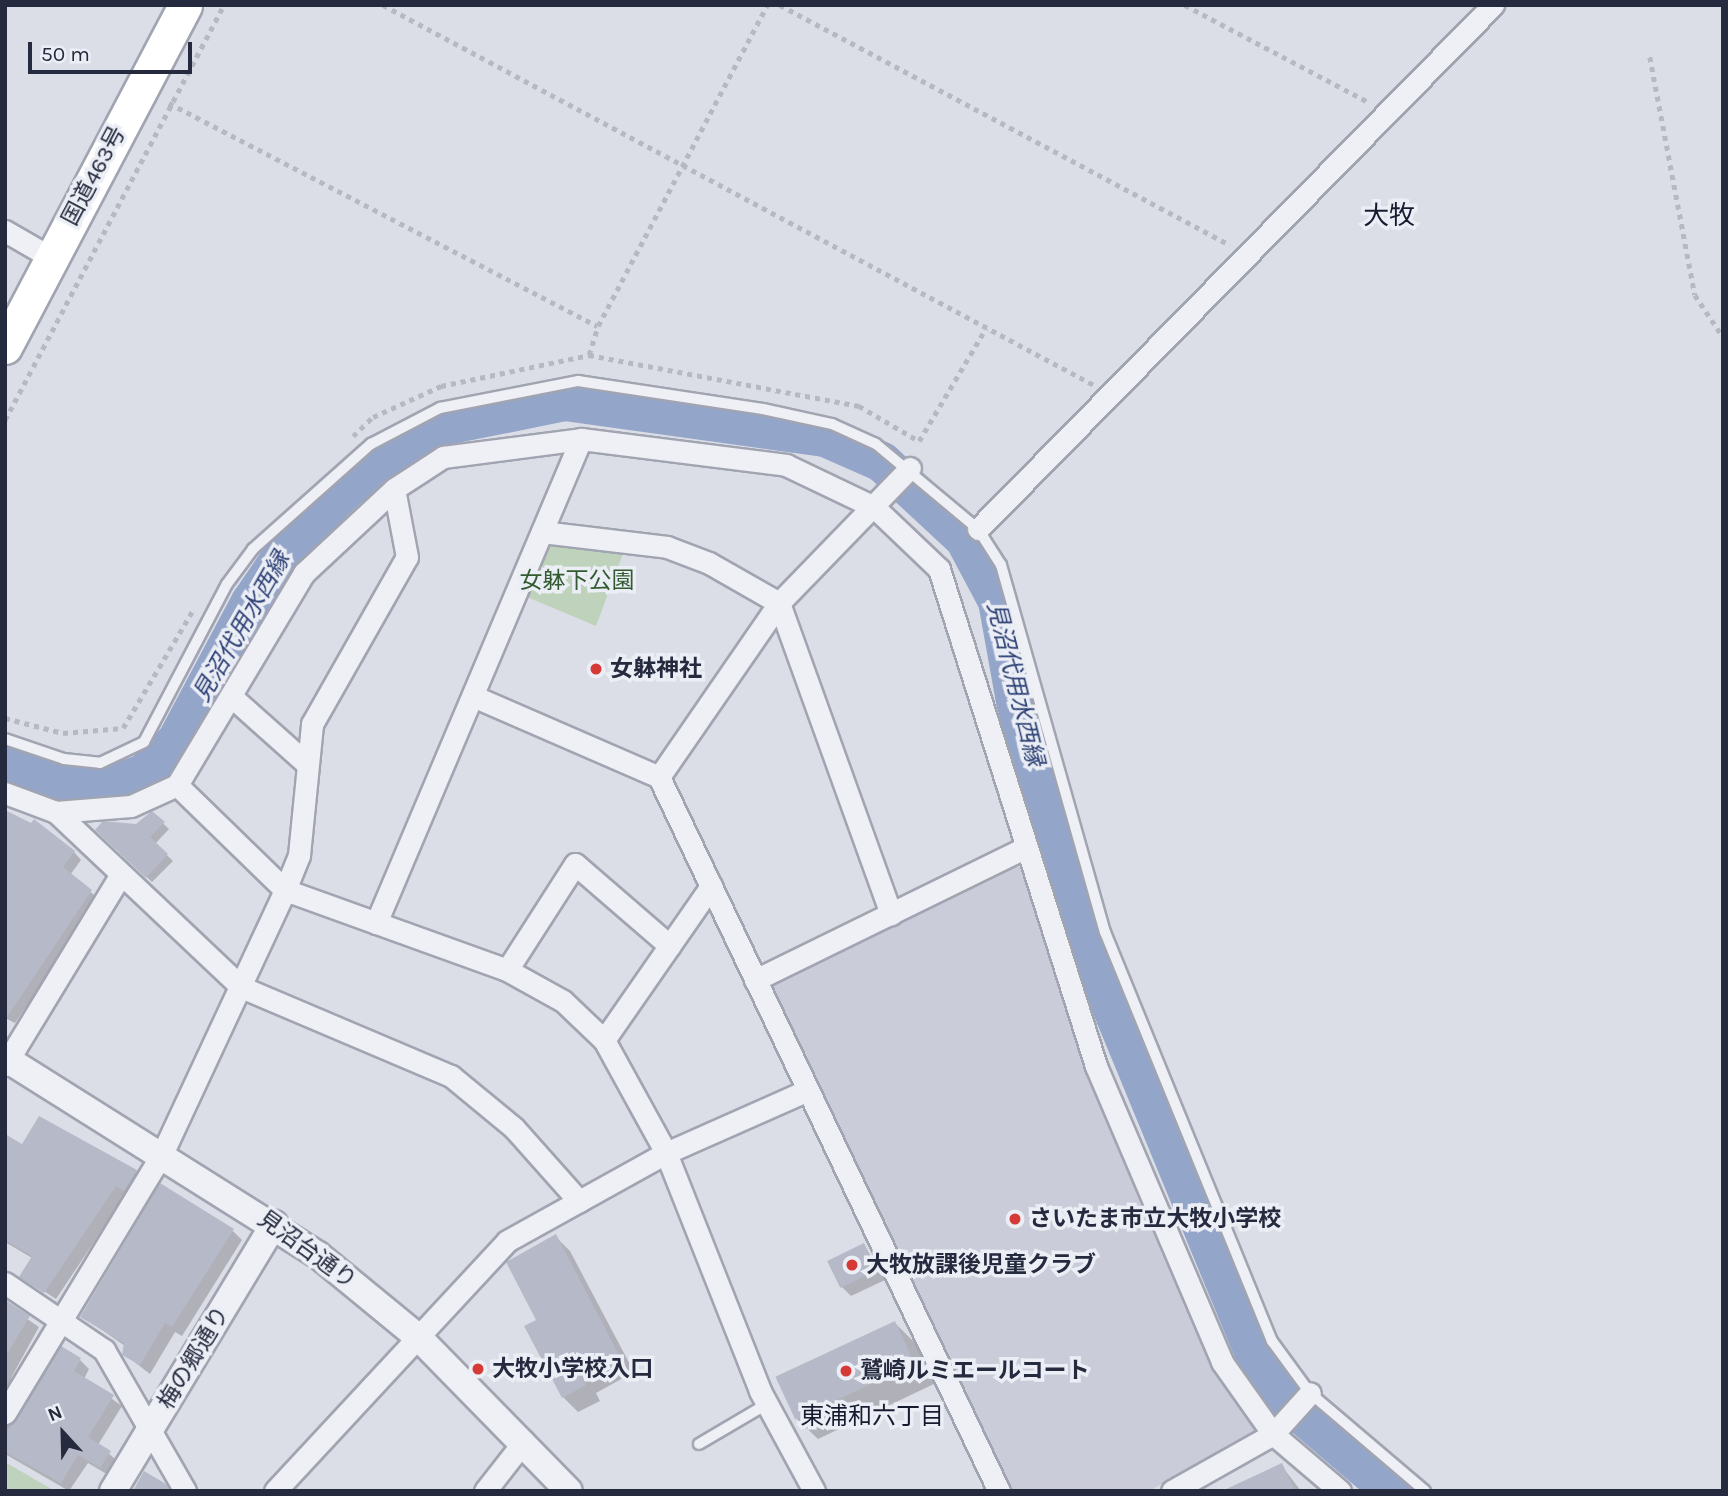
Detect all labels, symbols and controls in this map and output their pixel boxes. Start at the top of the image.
scale bar [32,28,196,72]
text: 50 m [41,42,90,66]
street label: 国道463号 [56,122,132,230]
district label: 大牧 [1363,200,1415,232]
water label: 見沼代用水西縁 [188,547,296,707]
park label: 女躰下公園 [520,567,634,595]
water label: 見沼代用水西縁 [981,599,1049,769]
place label: 女躰神社 [610,655,702,683]
marker: 女躰神社 [588,661,604,677]
street label: 見沼台通り [252,1205,362,1295]
place label: さいたま市立大牧小学校 [1029,1205,1282,1233]
marker: さいたま市立大牧小学校 [1007,1211,1023,1227]
place label: 大牧放課後児童クラブ [866,1251,1096,1279]
marker: 大牧放課後児童クラブ [844,1257,860,1273]
street label: 梅の郷通り [153,1302,235,1414]
place label: 大牧小学校入口 [492,1355,653,1383]
place label: 鷲崎ルミエールコート [860,1357,1090,1385]
marker: 大牧小学校入口 [470,1361,486,1377]
marker: 鷲崎ルミエールコート [838,1363,854,1379]
north arrow [28,1398,98,1468]
text: N [45,1401,66,1426]
district label: 東浦和六丁目 [800,1403,944,1431]

